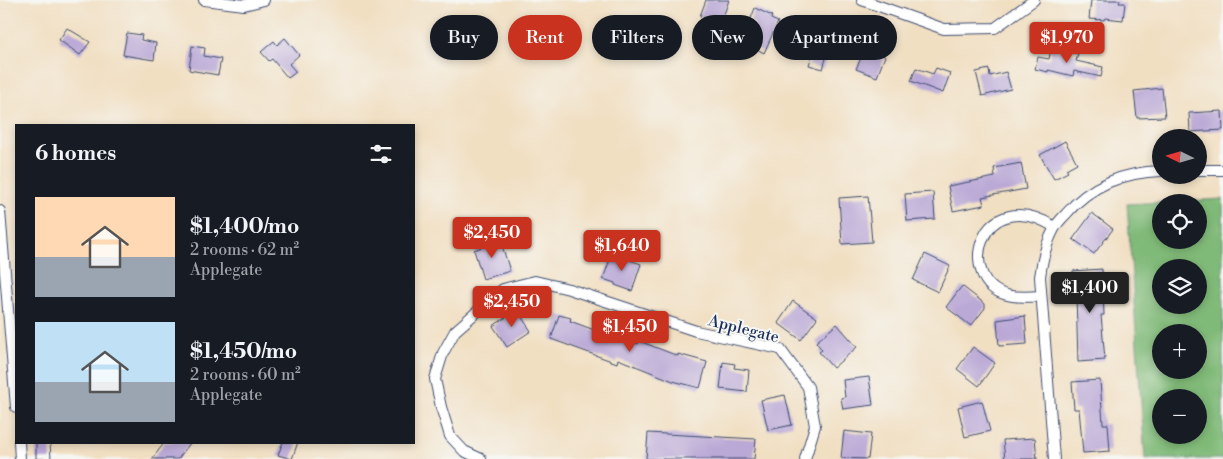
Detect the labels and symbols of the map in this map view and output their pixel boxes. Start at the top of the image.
pin: $1,970 [1026,22,1108,64]
north arrow [1152,129,1208,184]
pin: $2,450 [451,216,533,259]
pin: $1,640 [581,230,663,272]
pin: $1,400 [1049,272,1131,314]
pin: $2,450 [471,286,553,328]
pin: $1,450 [589,310,671,353]
street label: Applegate [705,310,781,347]

